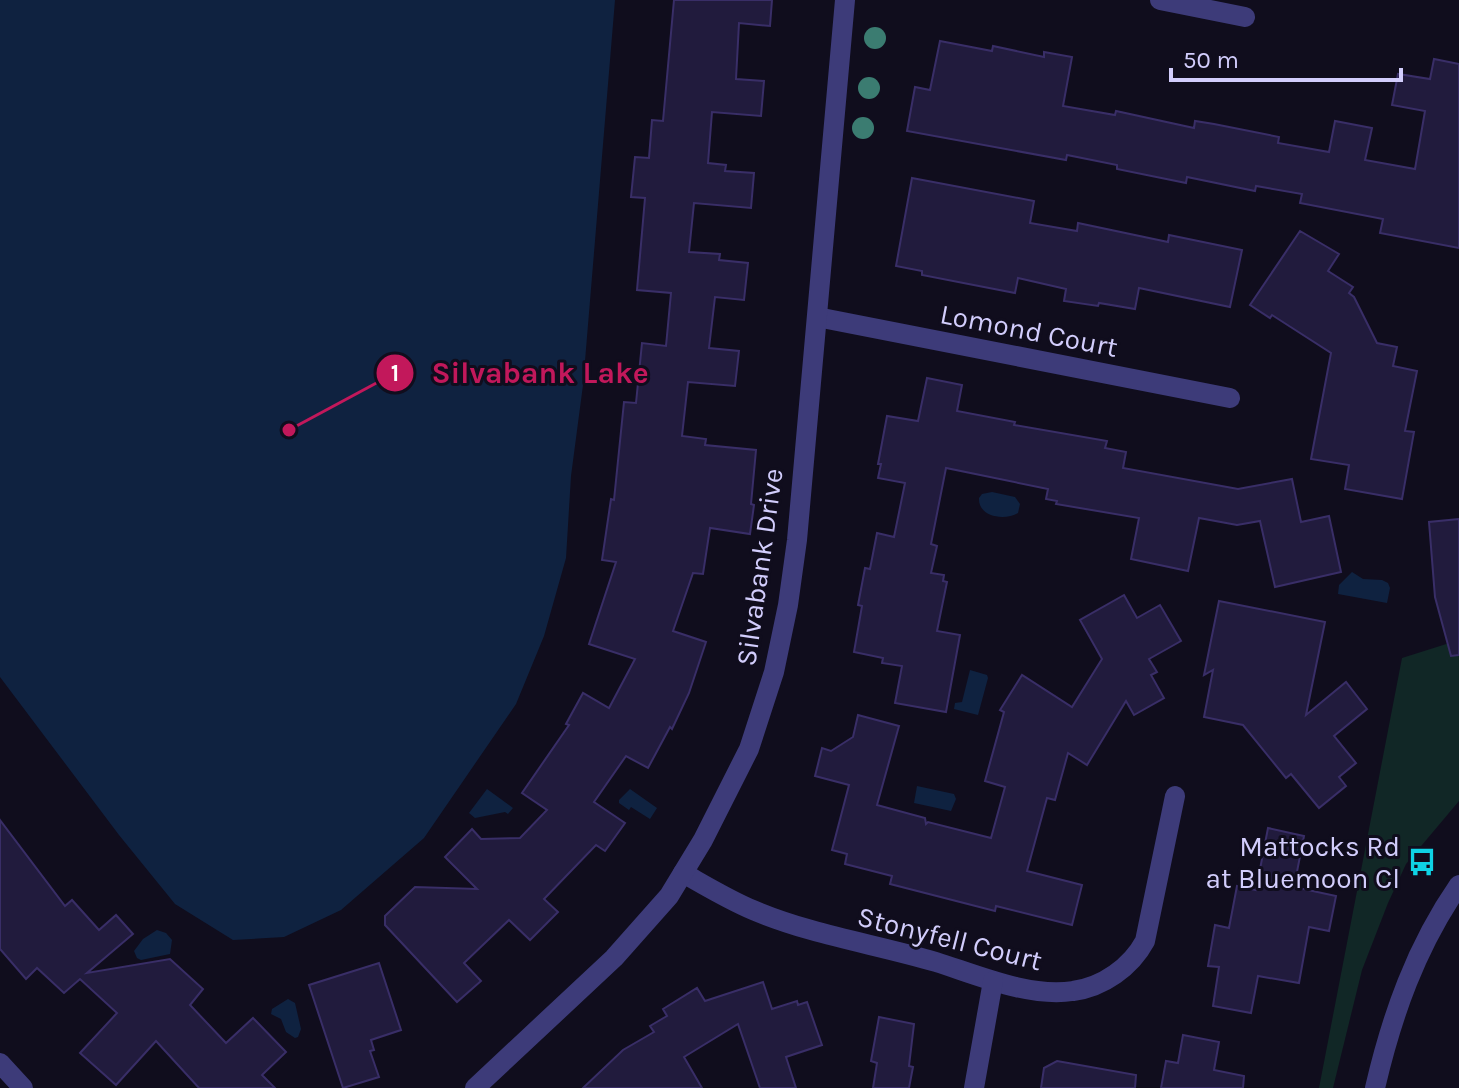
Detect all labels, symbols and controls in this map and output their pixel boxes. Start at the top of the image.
scale bar [1171,32,1401,82]
text: 50 m [1183,46,1239,74]
street label: Lomond Court [937,297,1120,364]
callout: Silvabank Lake [375,346,664,400]
text: Silvabank Lake [431,355,649,391]
text: 1 [391,359,399,387]
street label: Silvabank Drive [729,466,790,668]
place label: Mattocks Rd at Bluemoon Cl [1205,830,1400,895]
bus stop icon: Mattocks Rd at Bluemoon Cl [1407,847,1437,877]
street label: Stonyfell Court [854,900,1046,977]

